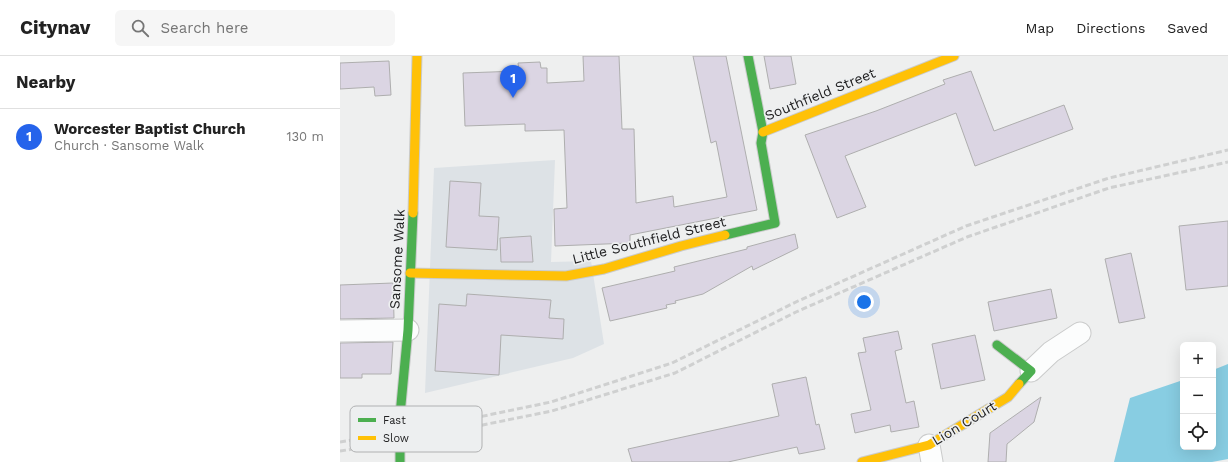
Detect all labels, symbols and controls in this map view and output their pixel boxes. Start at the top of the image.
search box [115,10,395,46]
text: Citynav [20,16,91,39]
icon: search [129,17,151,39]
text: Search here [161,19,248,37]
text: Map [1026,20,1054,36]
text: Directions [1076,20,1145,36]
text: Saved [1167,20,1208,36]
street label: Southfield Street [762,64,878,123]
pin: 1 [500,65,526,98]
text: Nearby [16,72,75,92]
text: Worcester Baptist Church [54,120,245,138]
text: 1 [26,129,32,144]
text: 130 m [286,129,324,144]
text: Church · Sansome Walk [54,138,204,153]
street label: Sansome Walk [386,209,408,309]
street label: Little Southfield Street [571,213,728,267]
your location [854,292,874,312]
map controls [1180,342,1216,450]
button: + [1180,342,1216,378]
button: − [1180,378,1216,414]
street label: Lion Court [929,398,999,448]
legend [350,406,482,452]
text: Fast [383,414,406,427]
button: locate [1180,414,1216,450]
text: Slow [383,432,409,445]

